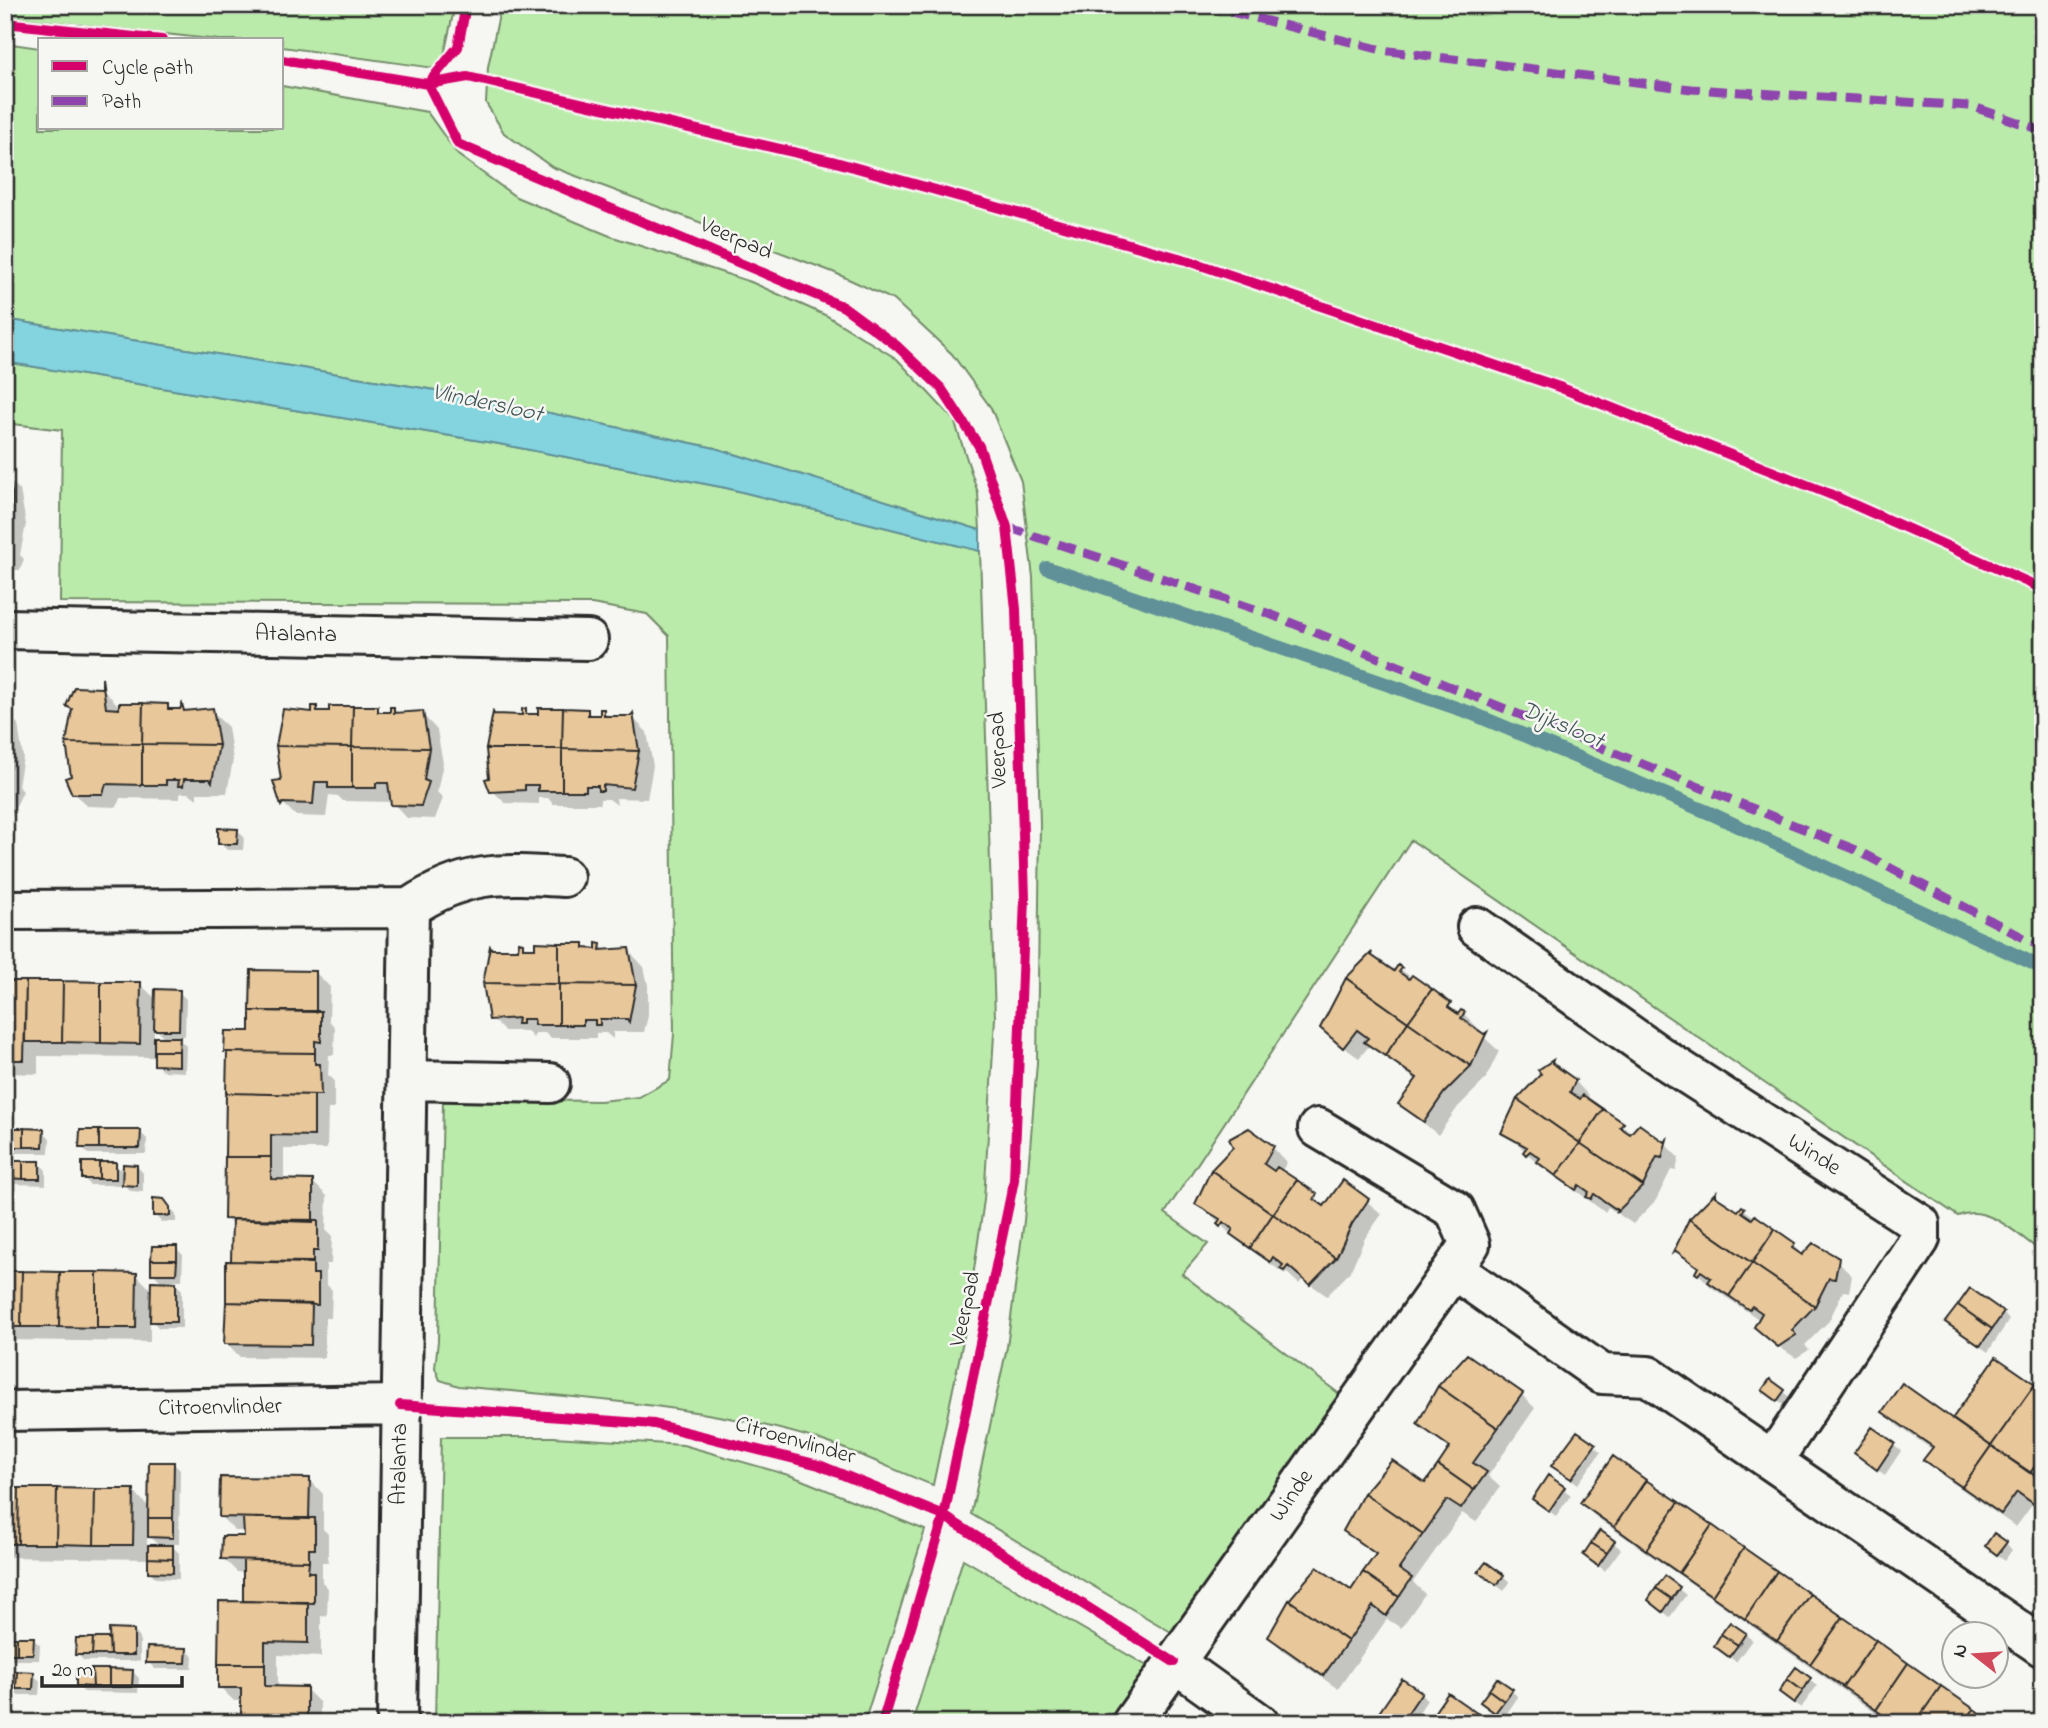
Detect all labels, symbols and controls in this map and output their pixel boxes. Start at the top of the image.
legend [38,38,284,130]
text: Cycle path [102,54,193,86]
text: Path [102,88,141,118]
street label: Veerpad [693,208,778,269]
water label: Vlindersloot [428,375,548,433]
street label: Atalanta [255,618,337,652]
water label: Dijksloot [1515,693,1610,760]
street label: Veerpad [981,711,1017,790]
street label: Winde [1781,1125,1848,1185]
street label: Veerpad [942,1268,990,1351]
street label: Citroenvlinder [158,1390,283,1426]
street label: Citroenvlinder [731,1408,860,1474]
street label: Atalanta [383,1423,417,1505]
street label: Winde [1262,1462,1322,1529]
north arrow [1940,1620,2010,1690]
text: N [1946,1641,1976,1661]
scale bar [42,1644,182,1688]
text: 20 m [52,1656,93,1686]

